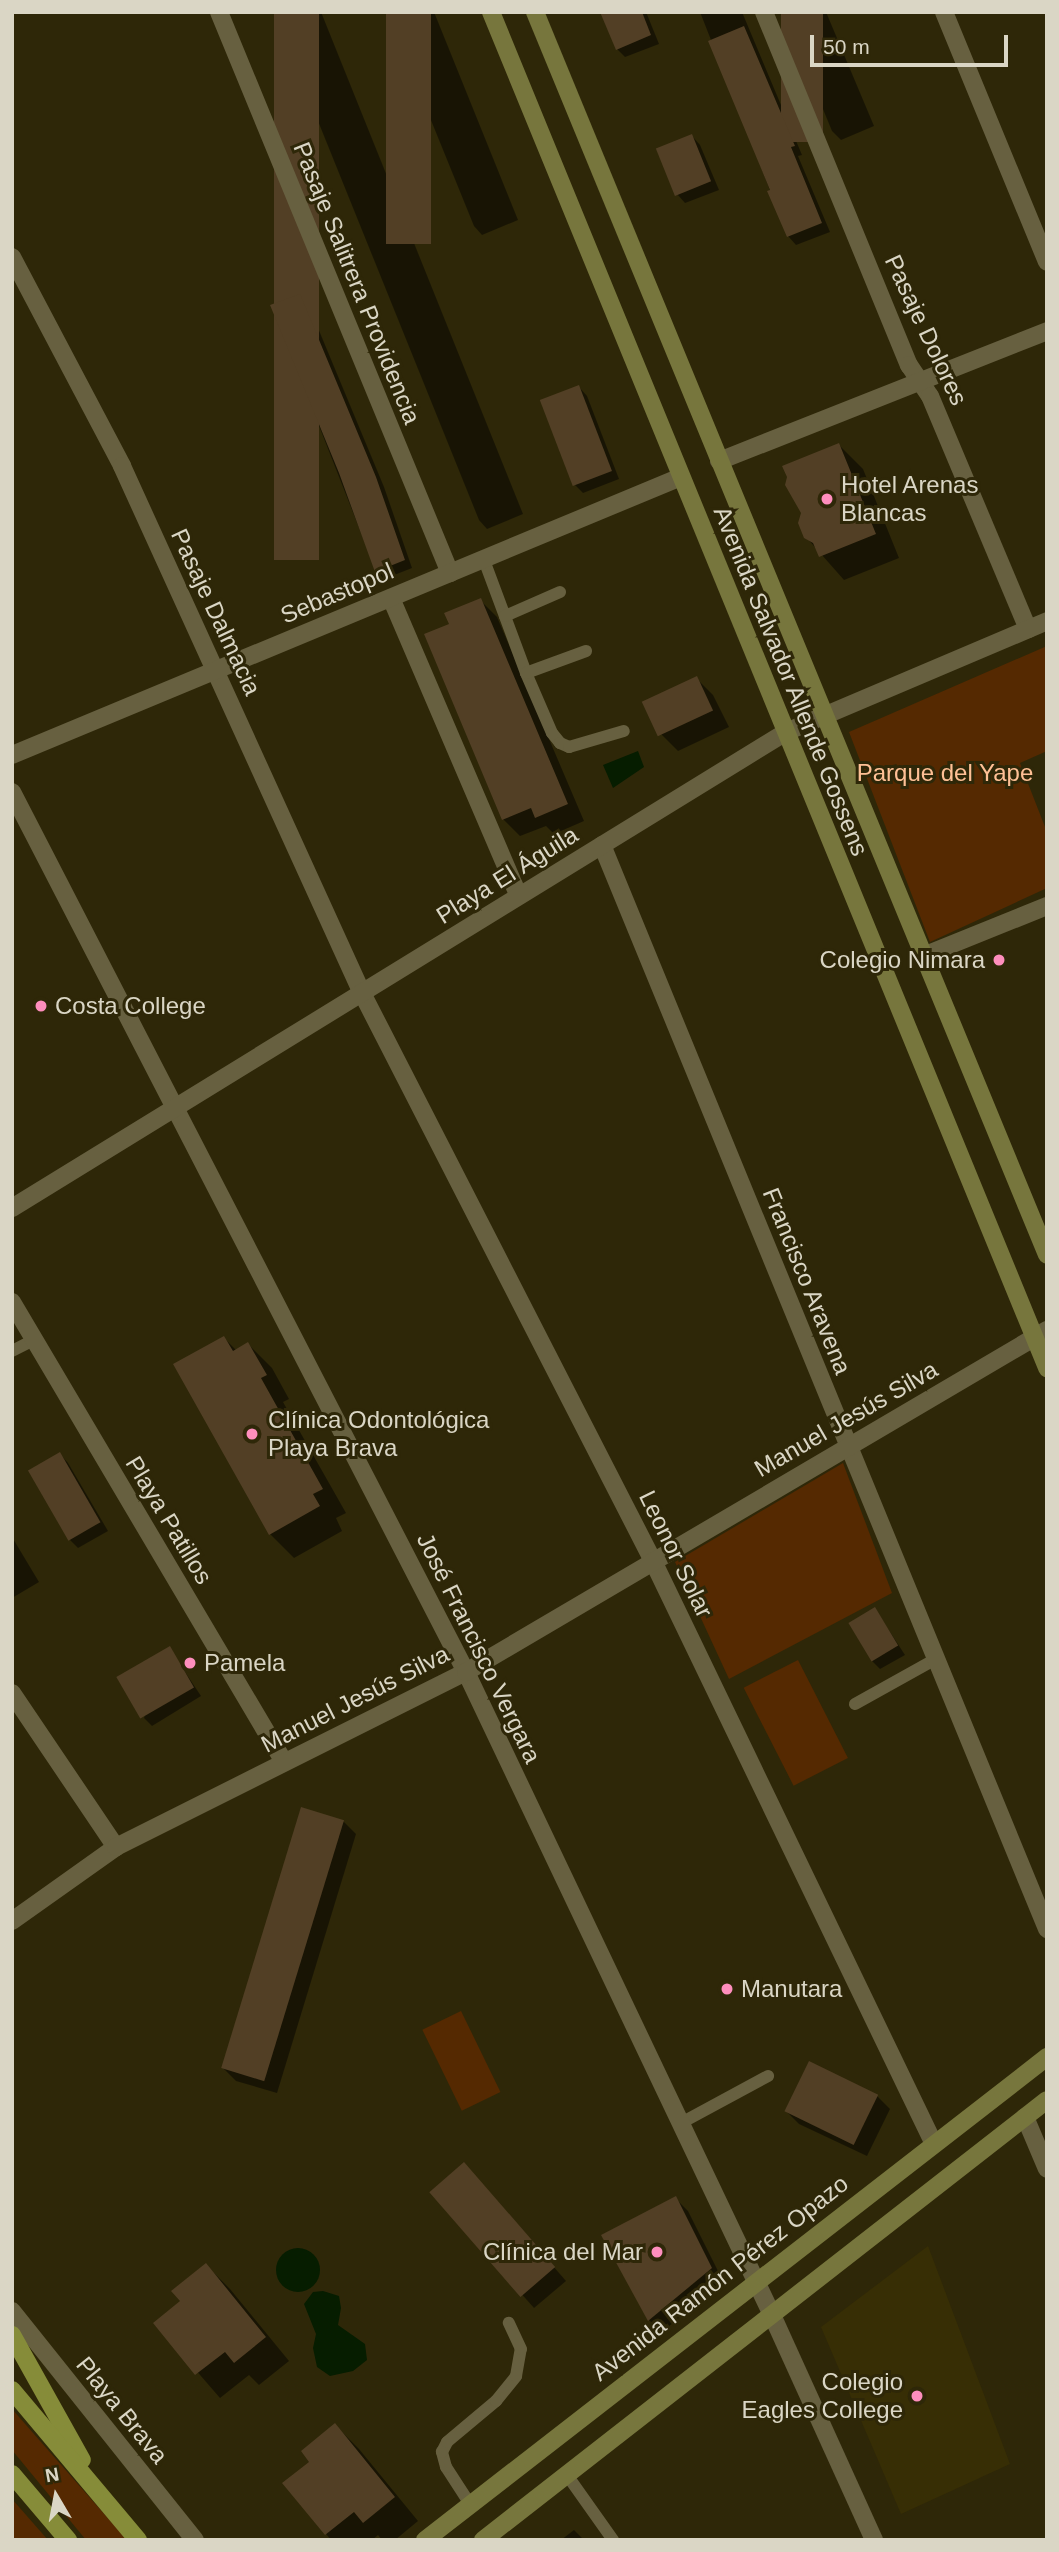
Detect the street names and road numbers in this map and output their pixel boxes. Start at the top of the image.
street label: Pasaje Salitrera Providencia [287,138,427,428]
street label: Pasaje Dolores [879,250,973,410]
street label: Avenida Salvador Allende Gossens [707,501,875,861]
street label: Pasaje Dalmacia [165,524,267,700]
street label: Sebastopol [276,556,398,630]
street label: Playa El Águila [431,820,583,930]
street label: Francisco Aravena [756,1183,858,1379]
street label: Manuel Jesús Silva [749,1355,943,1483]
street label: Playa Patillos [120,1451,218,1589]
street label: Leonor Solar [633,1486,719,1622]
street label: José Francisco Vergara [411,1528,547,1768]
street label: Manuel Jesús Silva [256,1639,454,1759]
street label: Avenida Ramón Pérez Opazo [586,2169,854,2387]
street label: Playa Brava [70,2351,174,2469]

